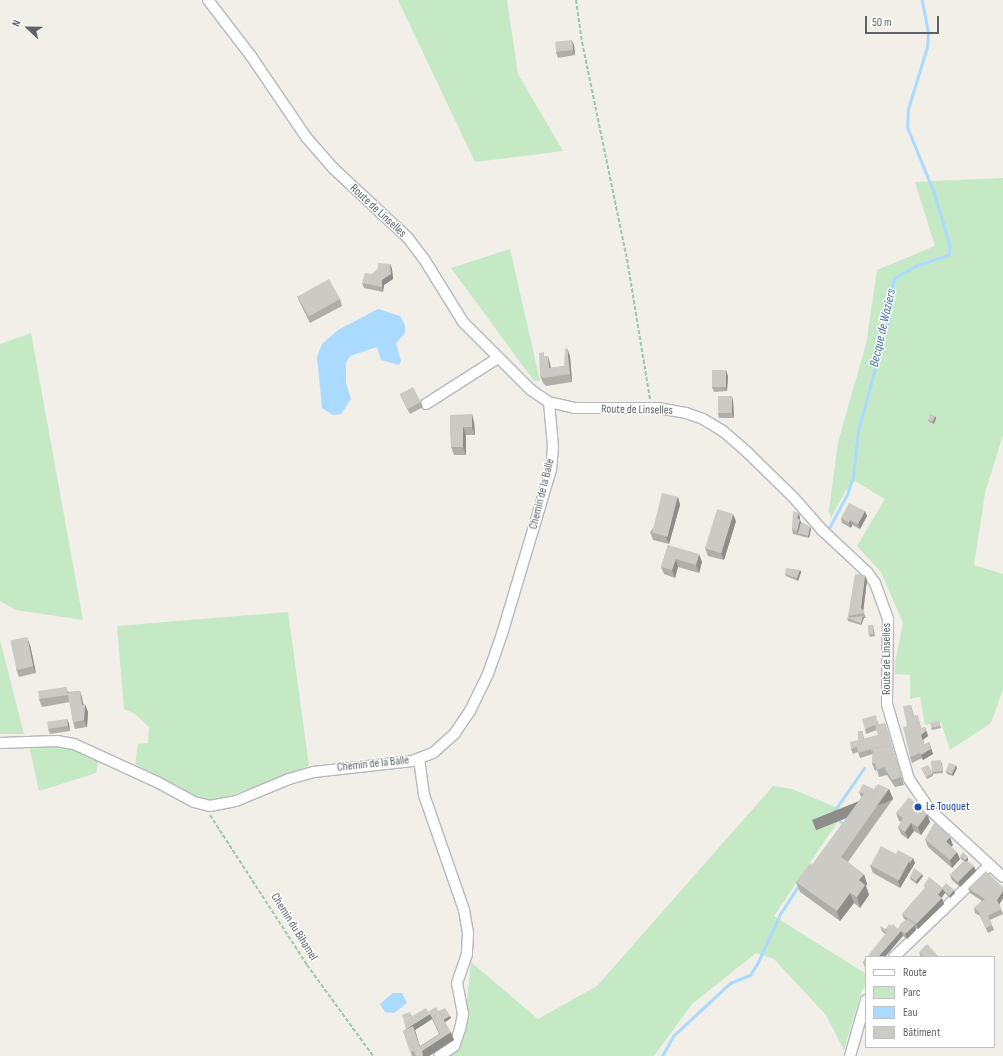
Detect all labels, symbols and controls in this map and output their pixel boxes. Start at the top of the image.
north arrow [8,8,48,48]
scale bar [867,8,941,34]
text: 50 m [872,15,892,30]
text: N [9,18,24,28]
street label: Route de Linselles [347,181,409,241]
water label: Becque de Waziers [866,288,900,368]
street label: Route de Linselles [601,402,673,418]
street label: Chemin de la Balle [526,457,558,531]
street label: Route de Linselles [880,623,894,695]
street label: Chemin de la Balle [336,753,410,775]
place label: Le Touquet [926,800,970,814]
marker: Le Touquet [913,802,923,812]
street label: Chemin du Bihamel [268,891,320,963]
legend [865,956,995,1048]
text: Route [903,965,927,980]
text: Parc [903,985,921,1000]
text: Eau [903,1005,917,1020]
text: Bâtiment [903,1025,940,1040]

